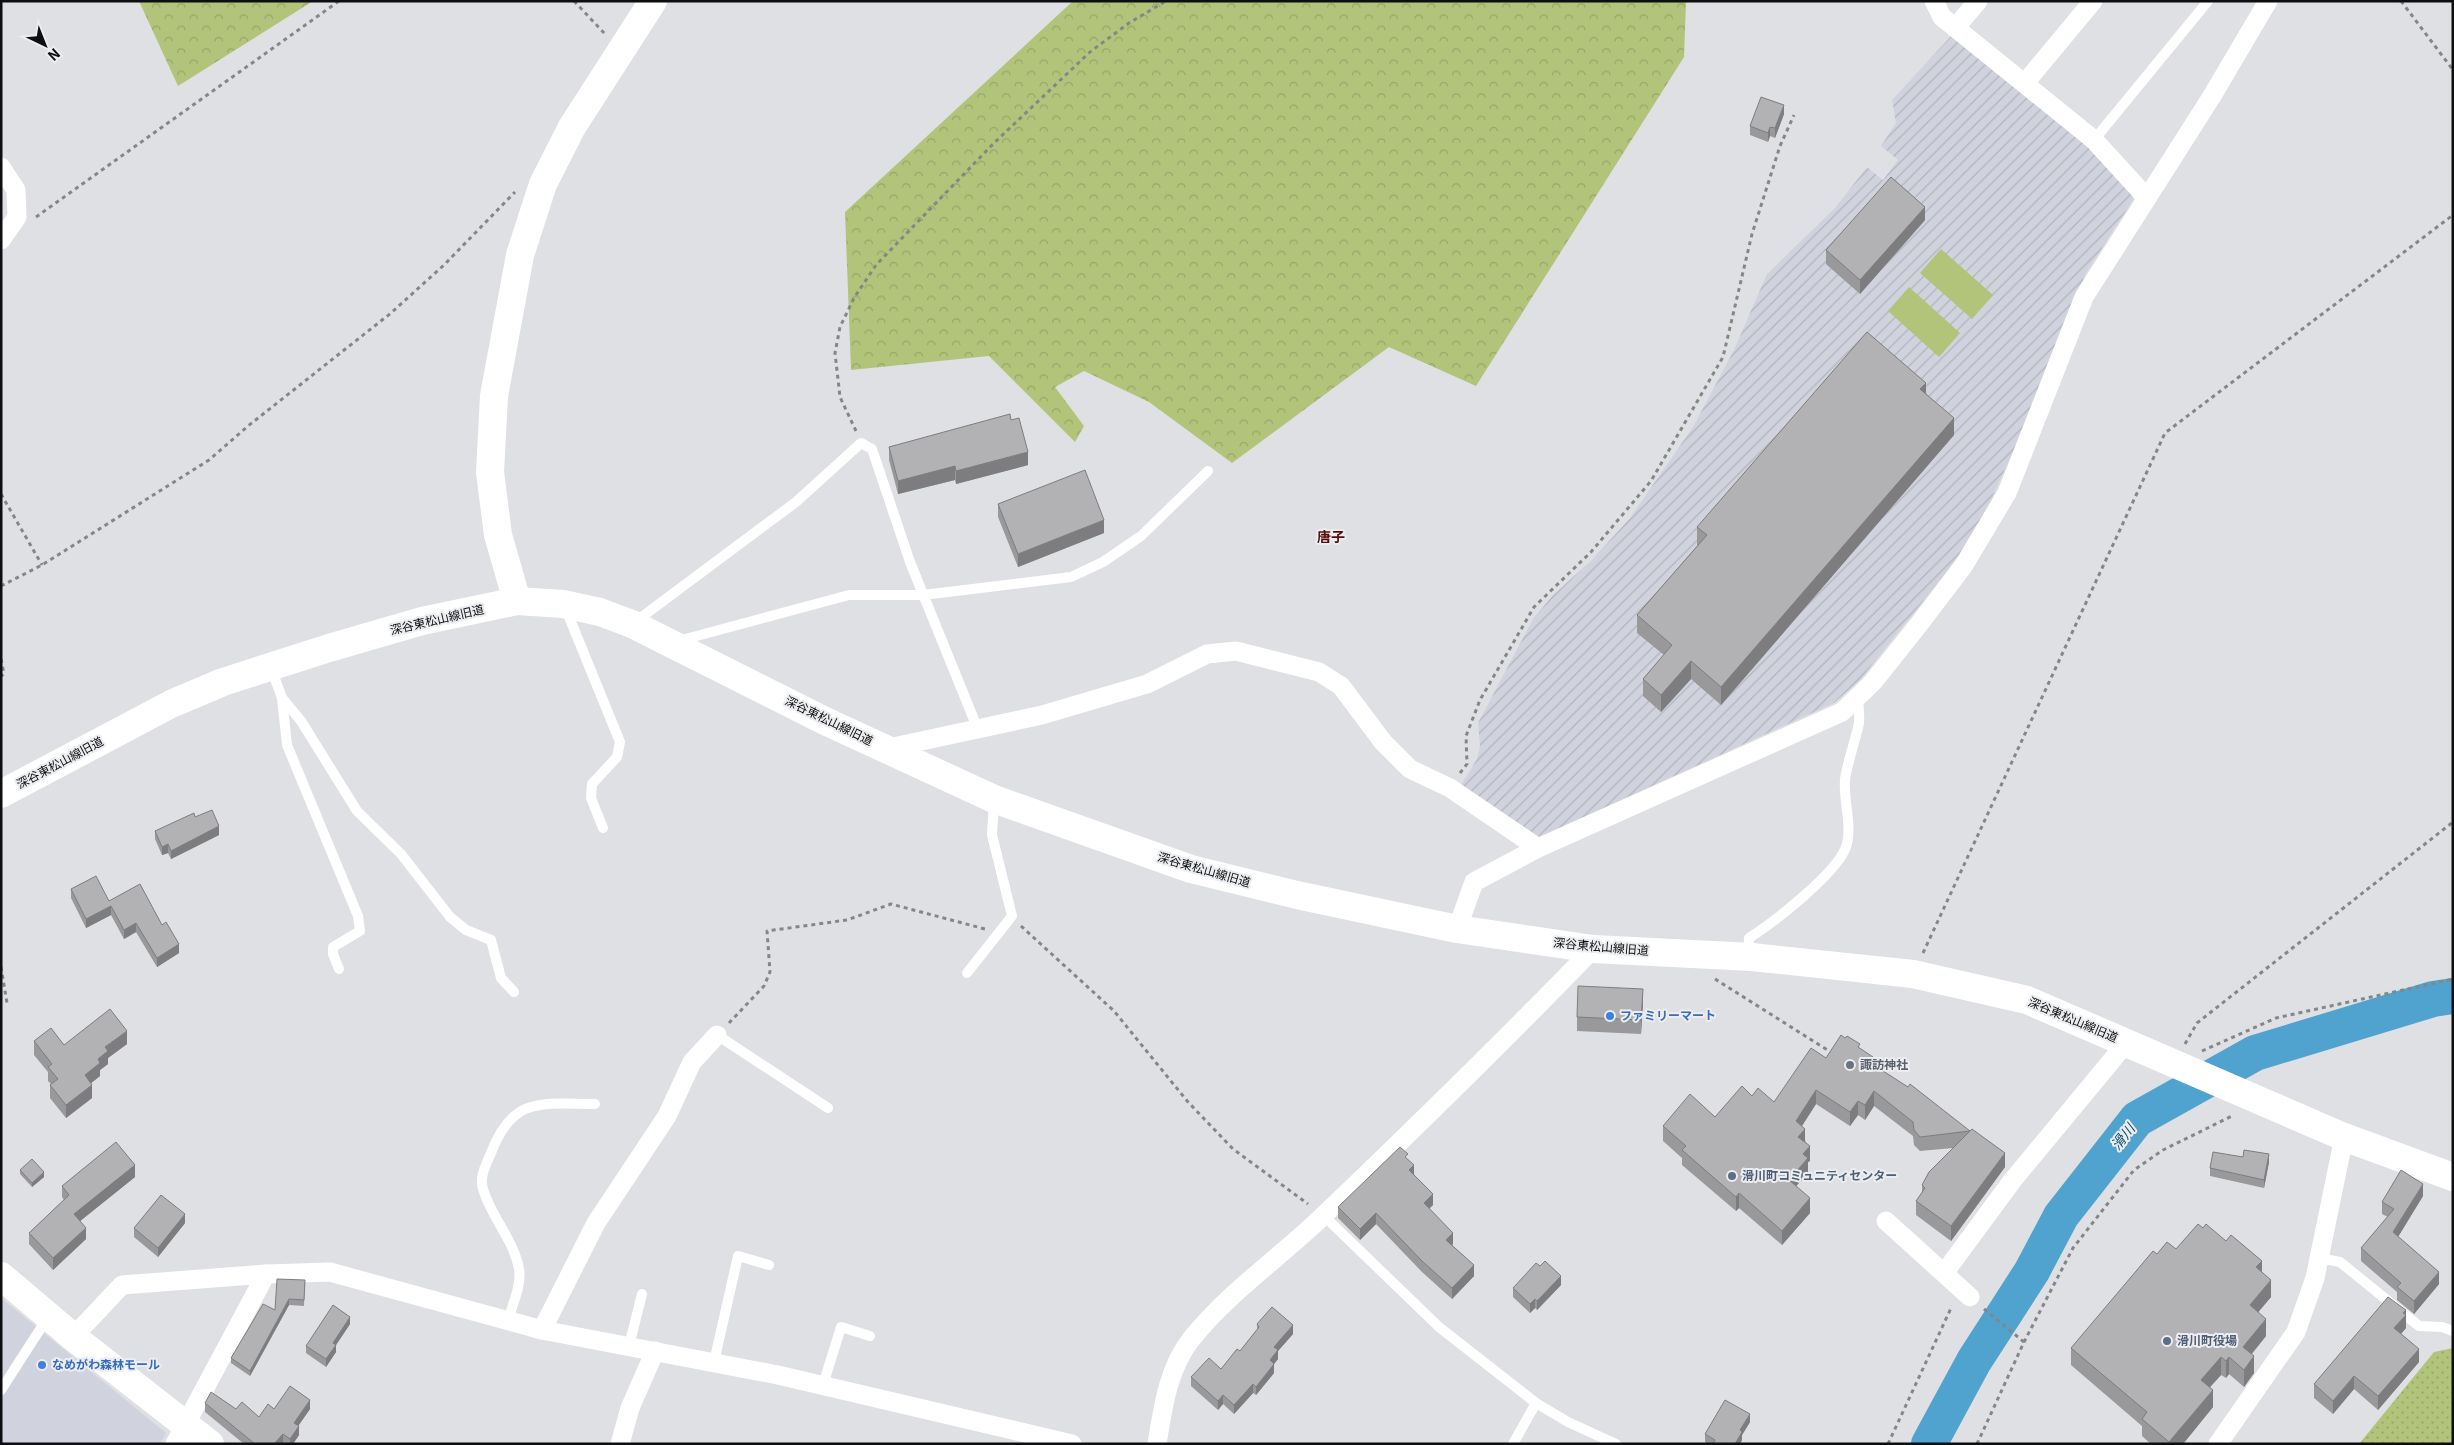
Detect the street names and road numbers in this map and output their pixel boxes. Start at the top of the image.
street label: 深谷東松山線旧道 [388,599,485,638]
street label: 深谷東松山線旧道 [783,691,877,748]
street label: 深谷東松山線旧道 [13,732,106,792]
street label: 深谷東松山線旧道 [1156,847,1253,890]
street label: 深谷東松山線旧道 [1553,933,1650,958]
street label: 深谷東松山線旧道 [2026,992,2121,1045]

